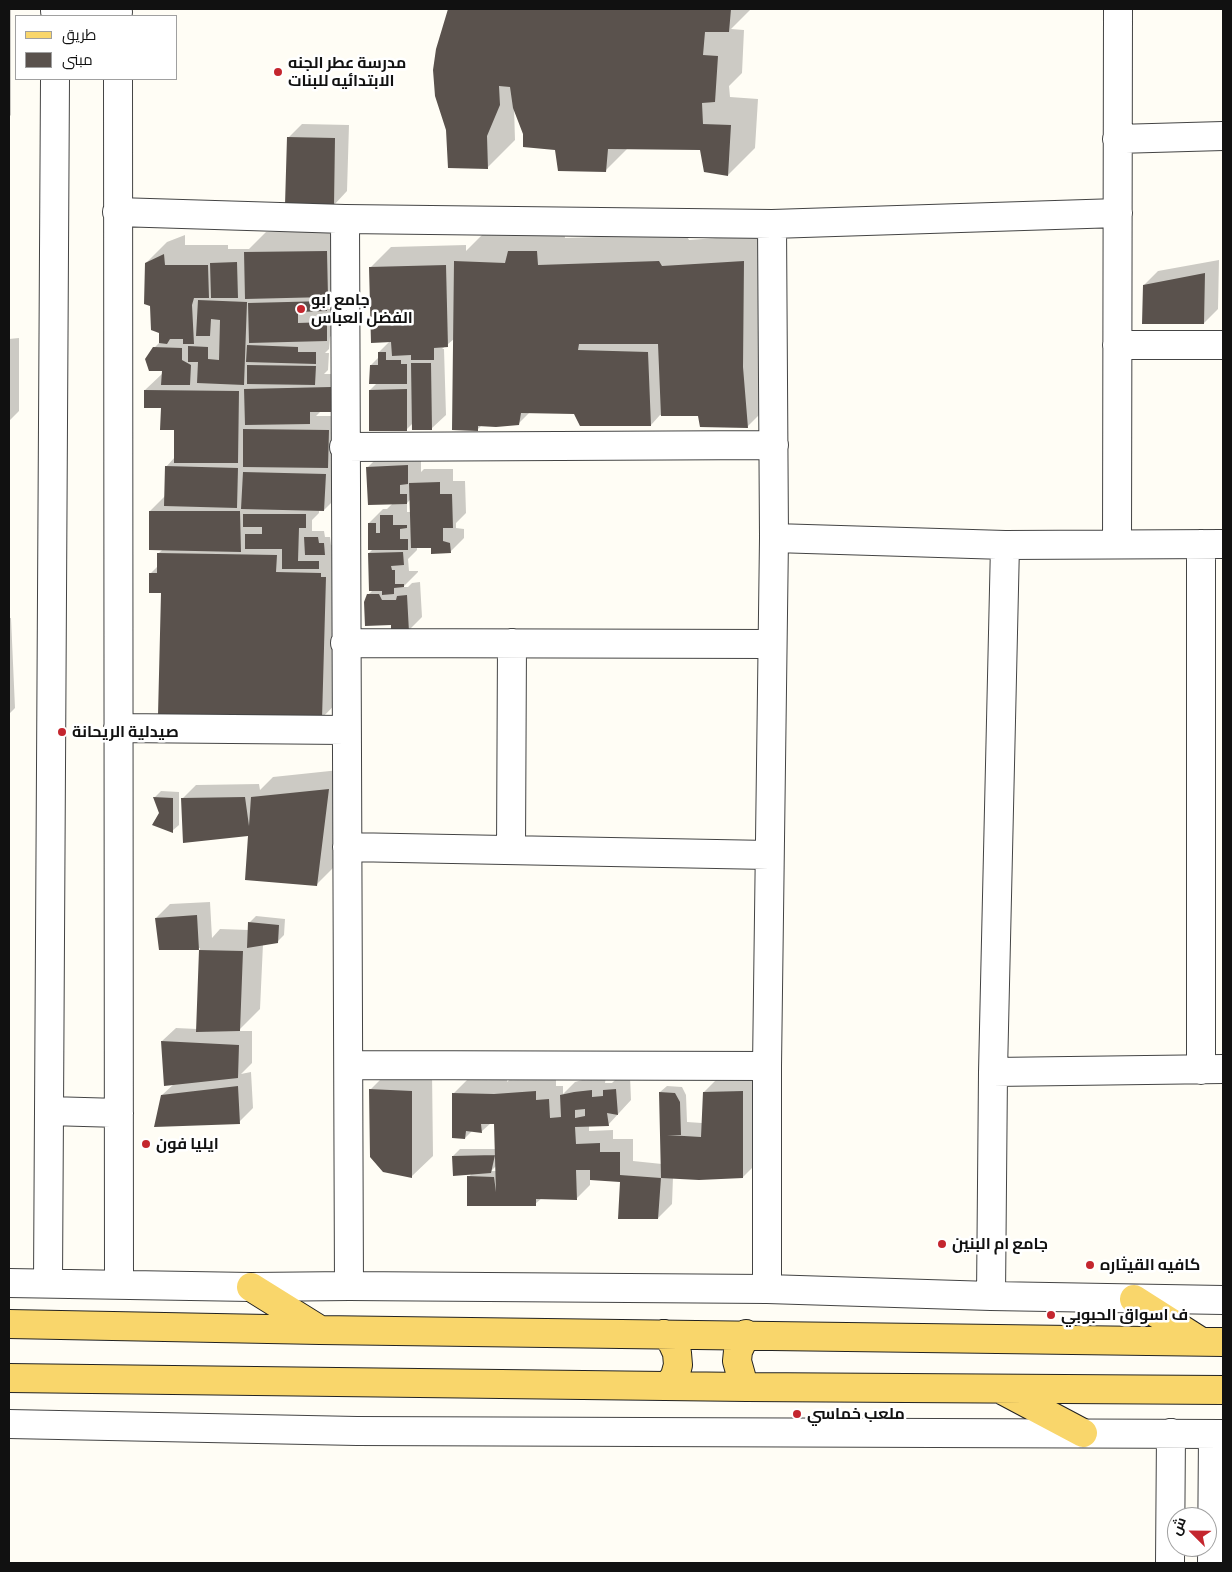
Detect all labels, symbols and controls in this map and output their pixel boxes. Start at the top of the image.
legend [15,15,178,80]
text: طريق [62,26,96,44]
text: مبنى [62,51,93,69]
place label: مدرسة عطر الجنه الابتدائيه للبنات [288,53,406,91]
marker: مدرسة عطر الجنه الابتدائيه للبنات [272,66,284,78]
place label: جامع ابو الفضل العباس [311,290,413,328]
marker: جامع ابو الفضل العباس [295,303,307,315]
place label: صيدلية الريحانة [72,722,179,742]
marker: صيدلية الريحانة [56,726,68,738]
place label: ايليا فون [156,1134,219,1154]
marker: ايليا فون [140,1138,152,1150]
place label: جامع ام البنين [952,1234,1048,1254]
marker: جامع ام البنين [936,1238,948,1250]
place label: كافيه القيثاره [1100,1255,1200,1275]
marker: كافيه القيثاره [1084,1259,1096,1271]
place label: ف اسواق الحبوبي [1061,1305,1188,1325]
marker: ف اسواق الحبوبي [1045,1309,1057,1321]
place label: ملعب خماسي [807,1404,905,1424]
marker: ملعب خماسي [791,1408,803,1420]
north arrow [1167,1507,1217,1557]
text: ش [1167,1515,1190,1538]

